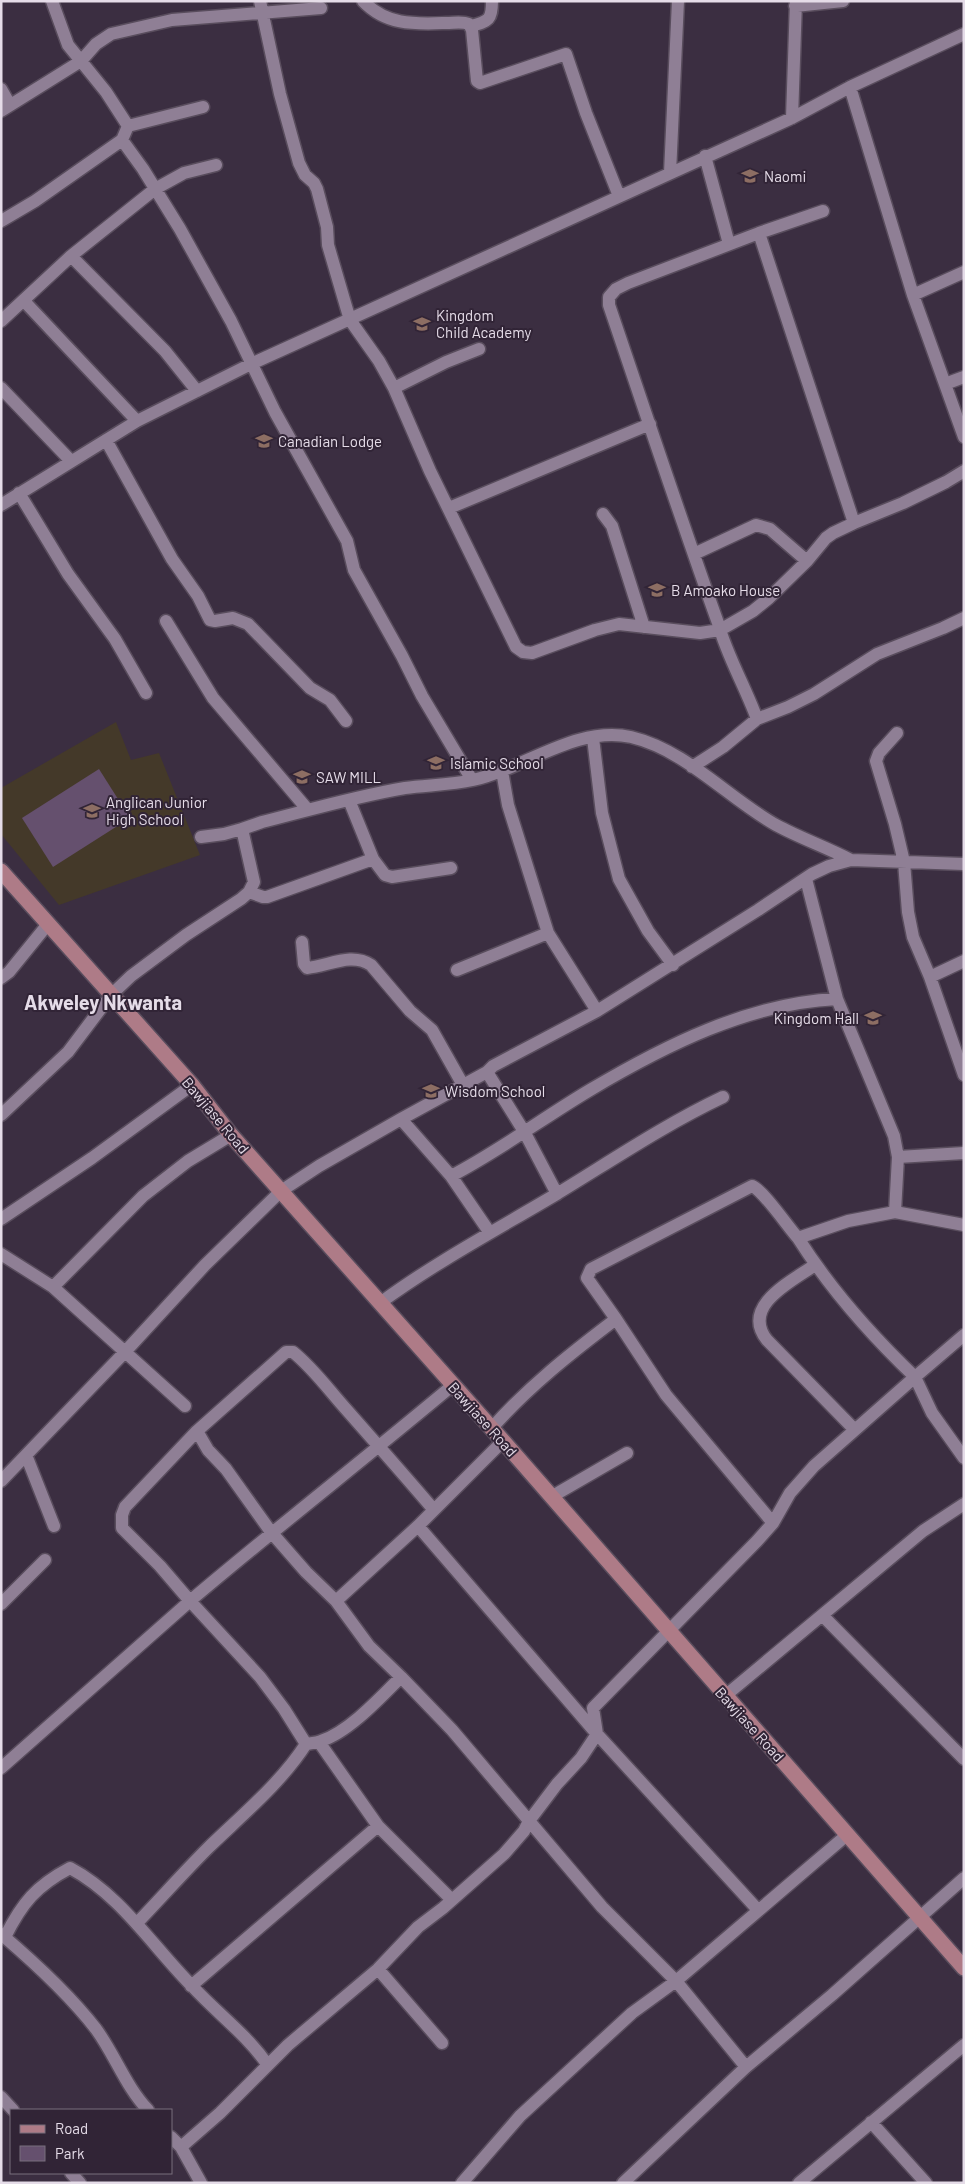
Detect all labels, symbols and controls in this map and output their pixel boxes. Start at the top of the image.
school or university icon: Naomi [740,166,760,186]
place label: Naomi [764,167,806,185]
place label: Kingdom Child Academy [436,306,531,341]
school or university icon: Kingdom Child Academy [412,314,432,334]
school or university icon: Canadian Lodge [254,431,274,451]
place label: Canadian Lodge [278,432,382,450]
school or university icon: B Amoako House [647,580,667,600]
place label: B Amoako House [671,581,780,599]
school or university icon: Islamic School [426,753,446,773]
place label: Islamic School [450,754,544,772]
school or university icon: SAW MILL [292,767,312,787]
place label: SAW MILL [316,768,381,786]
place label: Anglican Junior High School [106,793,208,828]
school or university icon: Anglican Junior High School [82,801,102,821]
district label: Akweley Nkwanta [24,990,182,1014]
school or university icon: Kingdom Hall [863,1008,883,1028]
place label: Kingdom Hall [774,1009,859,1027]
street label: Bawjiase Road [179,1073,253,1157]
school or university icon: Wisdom School [421,1081,441,1101]
place label: Wisdom School [445,1082,545,1100]
street label: Bawjiase Road [445,1378,521,1460]
street label: Bawjiase Road [712,1683,788,1765]
legend [10,2109,172,2174]
text: Road [55,2119,88,2137]
text: Park [55,2144,85,2162]

